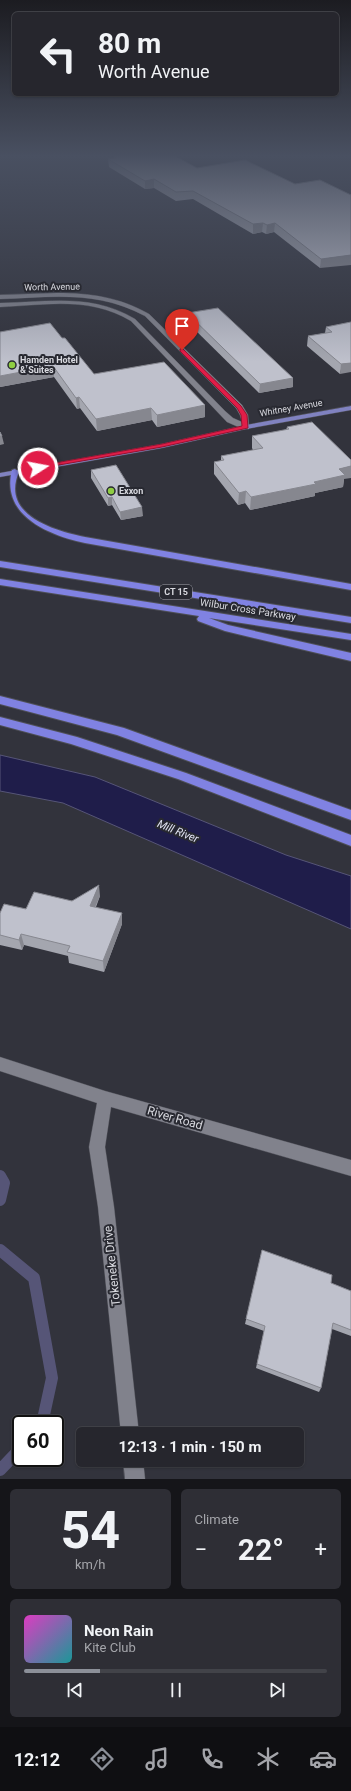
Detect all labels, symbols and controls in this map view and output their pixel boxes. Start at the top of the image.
text: 80 m [98,27,161,60]
icon: left [32,28,84,80]
text: Worth Avenue [98,61,210,82]
street label: Worth Avenue [24,282,80,292]
pin [165,309,199,350]
icon: arrive [171,315,193,337]
place label: Hamden Hotel & Suites [20,355,78,375]
marker: Hamden Hotel & Suites [7,360,17,370]
street label: Whitney Avenue [259,398,323,418]
position arrow [17,447,59,489]
marker: Exxon [106,486,116,496]
place label: Exxon [119,486,143,496]
road number: CT 15 [160,585,192,599]
street label: Wilbur Cross Parkway [199,596,297,623]
water label: Mill River [155,817,201,846]
street label: River Road [146,1103,204,1133]
street label: Tokeneke Drive [101,1225,123,1307]
speed limit sign: 60 [12,1415,64,1467]
text: 12:13 · 1 min · 150 m [119,1438,261,1456]
text: 54 [60,1500,120,1561]
text: Climate [195,1512,239,1527]
text: 22° [238,1532,284,1567]
text: − [195,1537,207,1562]
text: + [315,1537,327,1562]
text: km/h [75,1557,106,1572]
text: Neon Rain [84,1622,153,1640]
text: Kite Club [84,1640,136,1655]
icon: previous [64,1679,86,1701]
icon: pause [165,1679,187,1701]
icon: next [266,1679,288,1701]
icon: directions [88,1745,116,1773]
icon: music [143,1745,171,1773]
icon: phone [198,1745,226,1773]
icon: climate [254,1745,282,1773]
icon: car [309,1745,337,1773]
text: 12:12 [14,1749,60,1770]

